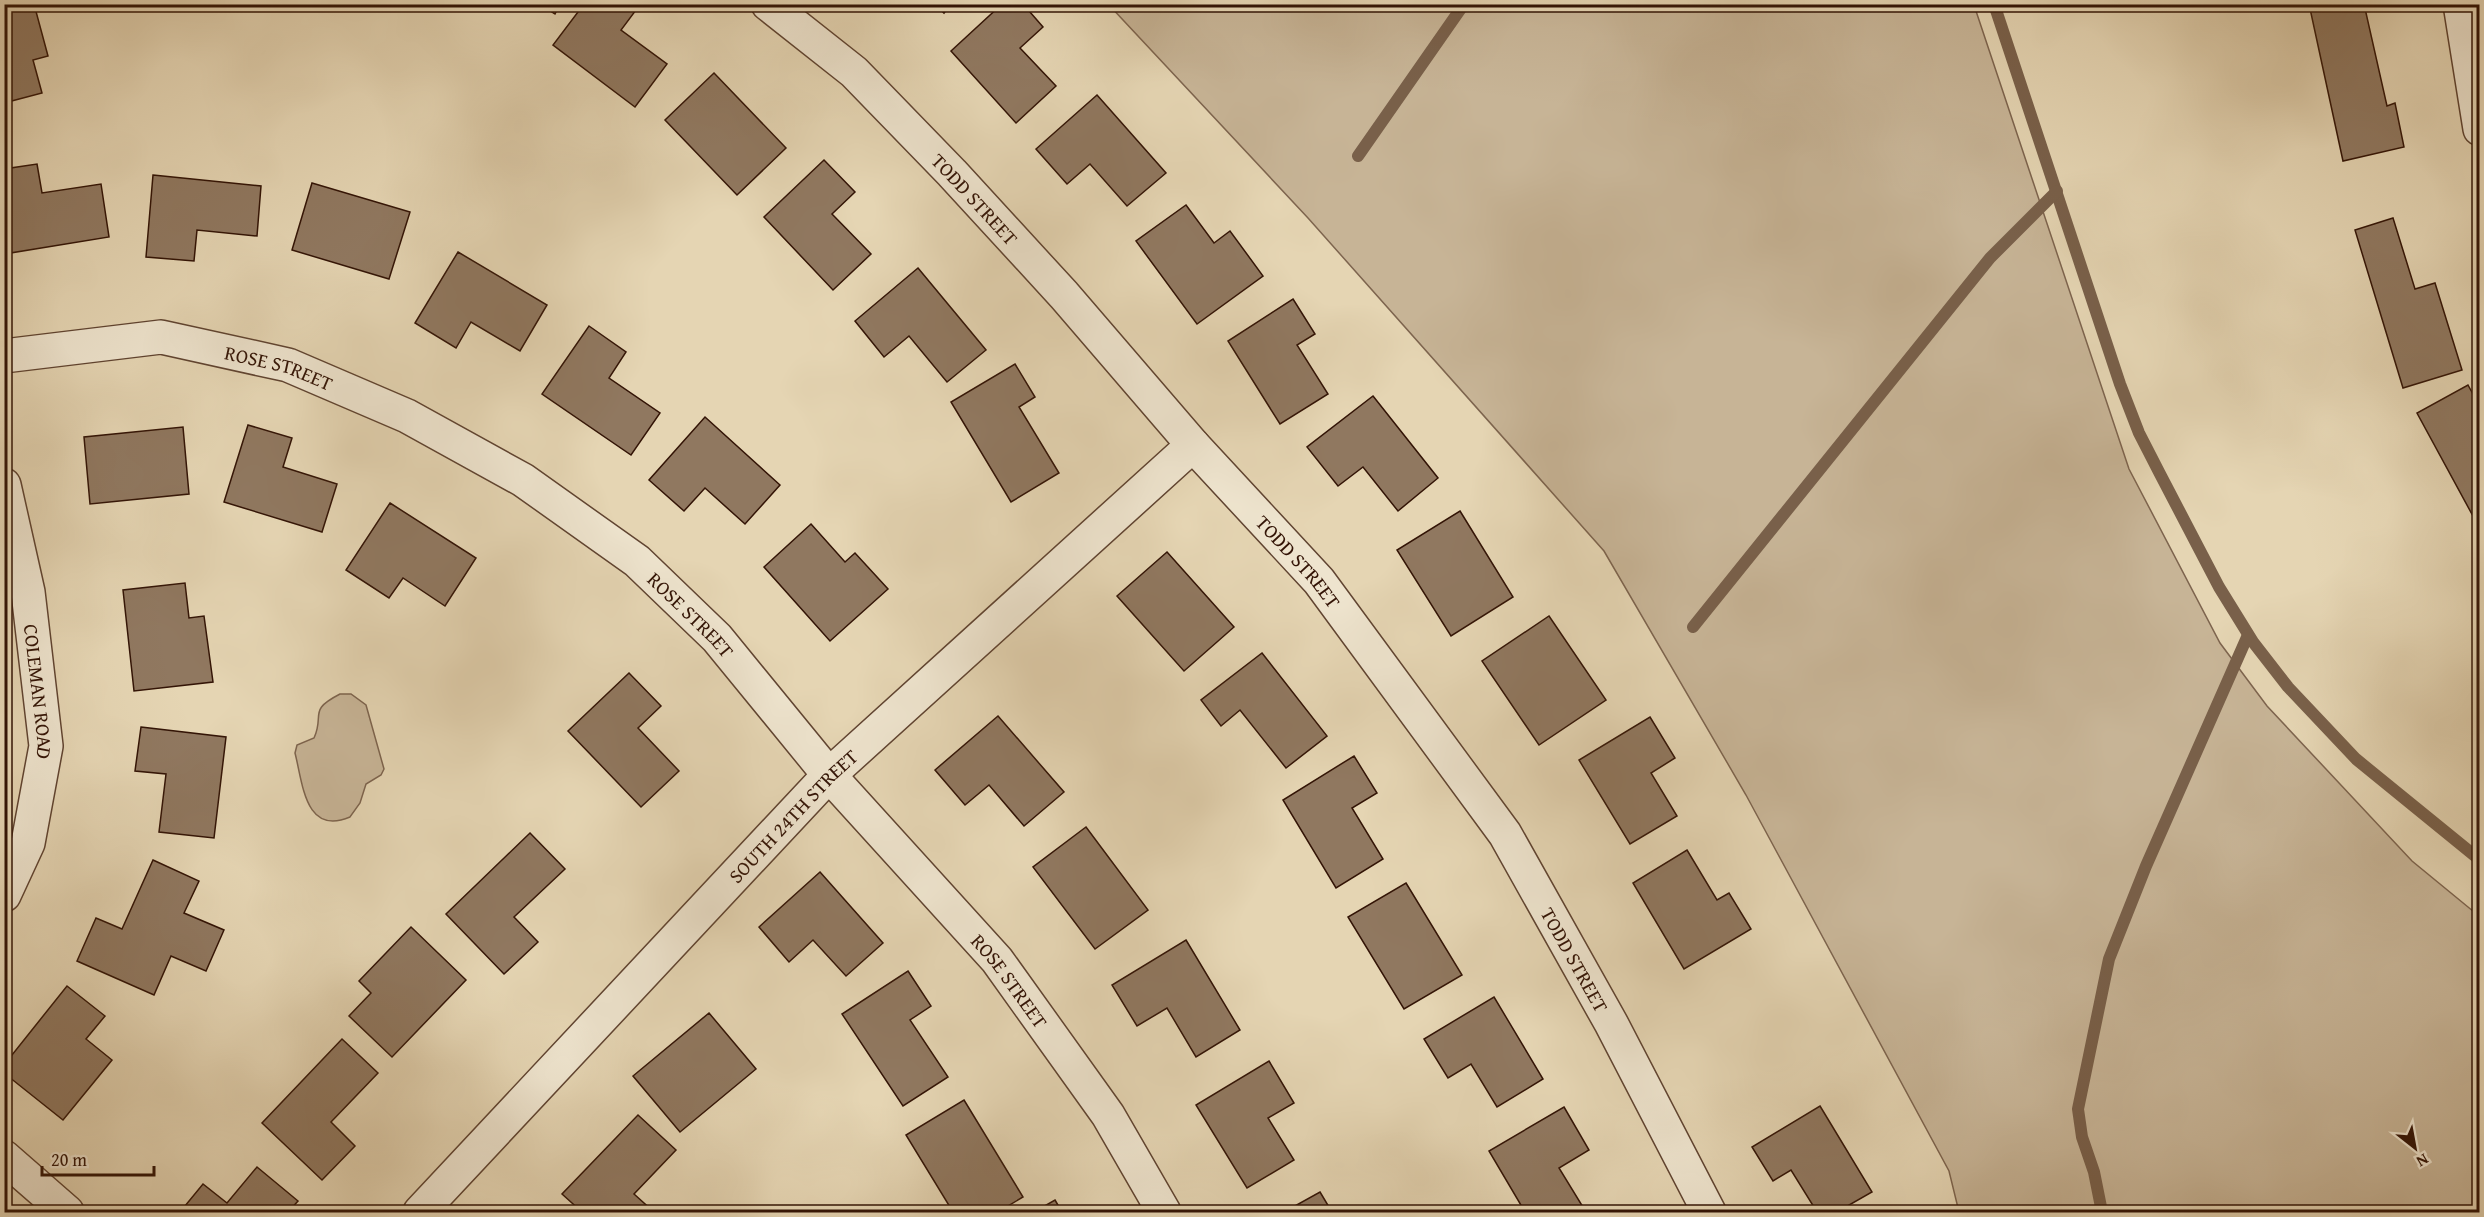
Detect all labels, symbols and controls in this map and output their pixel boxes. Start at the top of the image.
street label: TODD STREET [925,146,1025,251]
street label: ROSE STREET [222,337,338,397]
street label: TODD STREET [1250,508,1348,614]
street label: ROSE STREET [641,564,741,663]
street label: COLEMAN ROAD [17,622,61,762]
street label: SOUTH 24TH STREET [721,742,864,889]
street label: TODD STREET [1534,902,1616,1017]
street label: ROSE STREET [965,927,1055,1034]
north arrow [2385,1118,2445,1178]
scale bar [42,1139,154,1177]
text: 20 m [51,1146,87,1173]
text: N [2412,1148,2433,1174]

